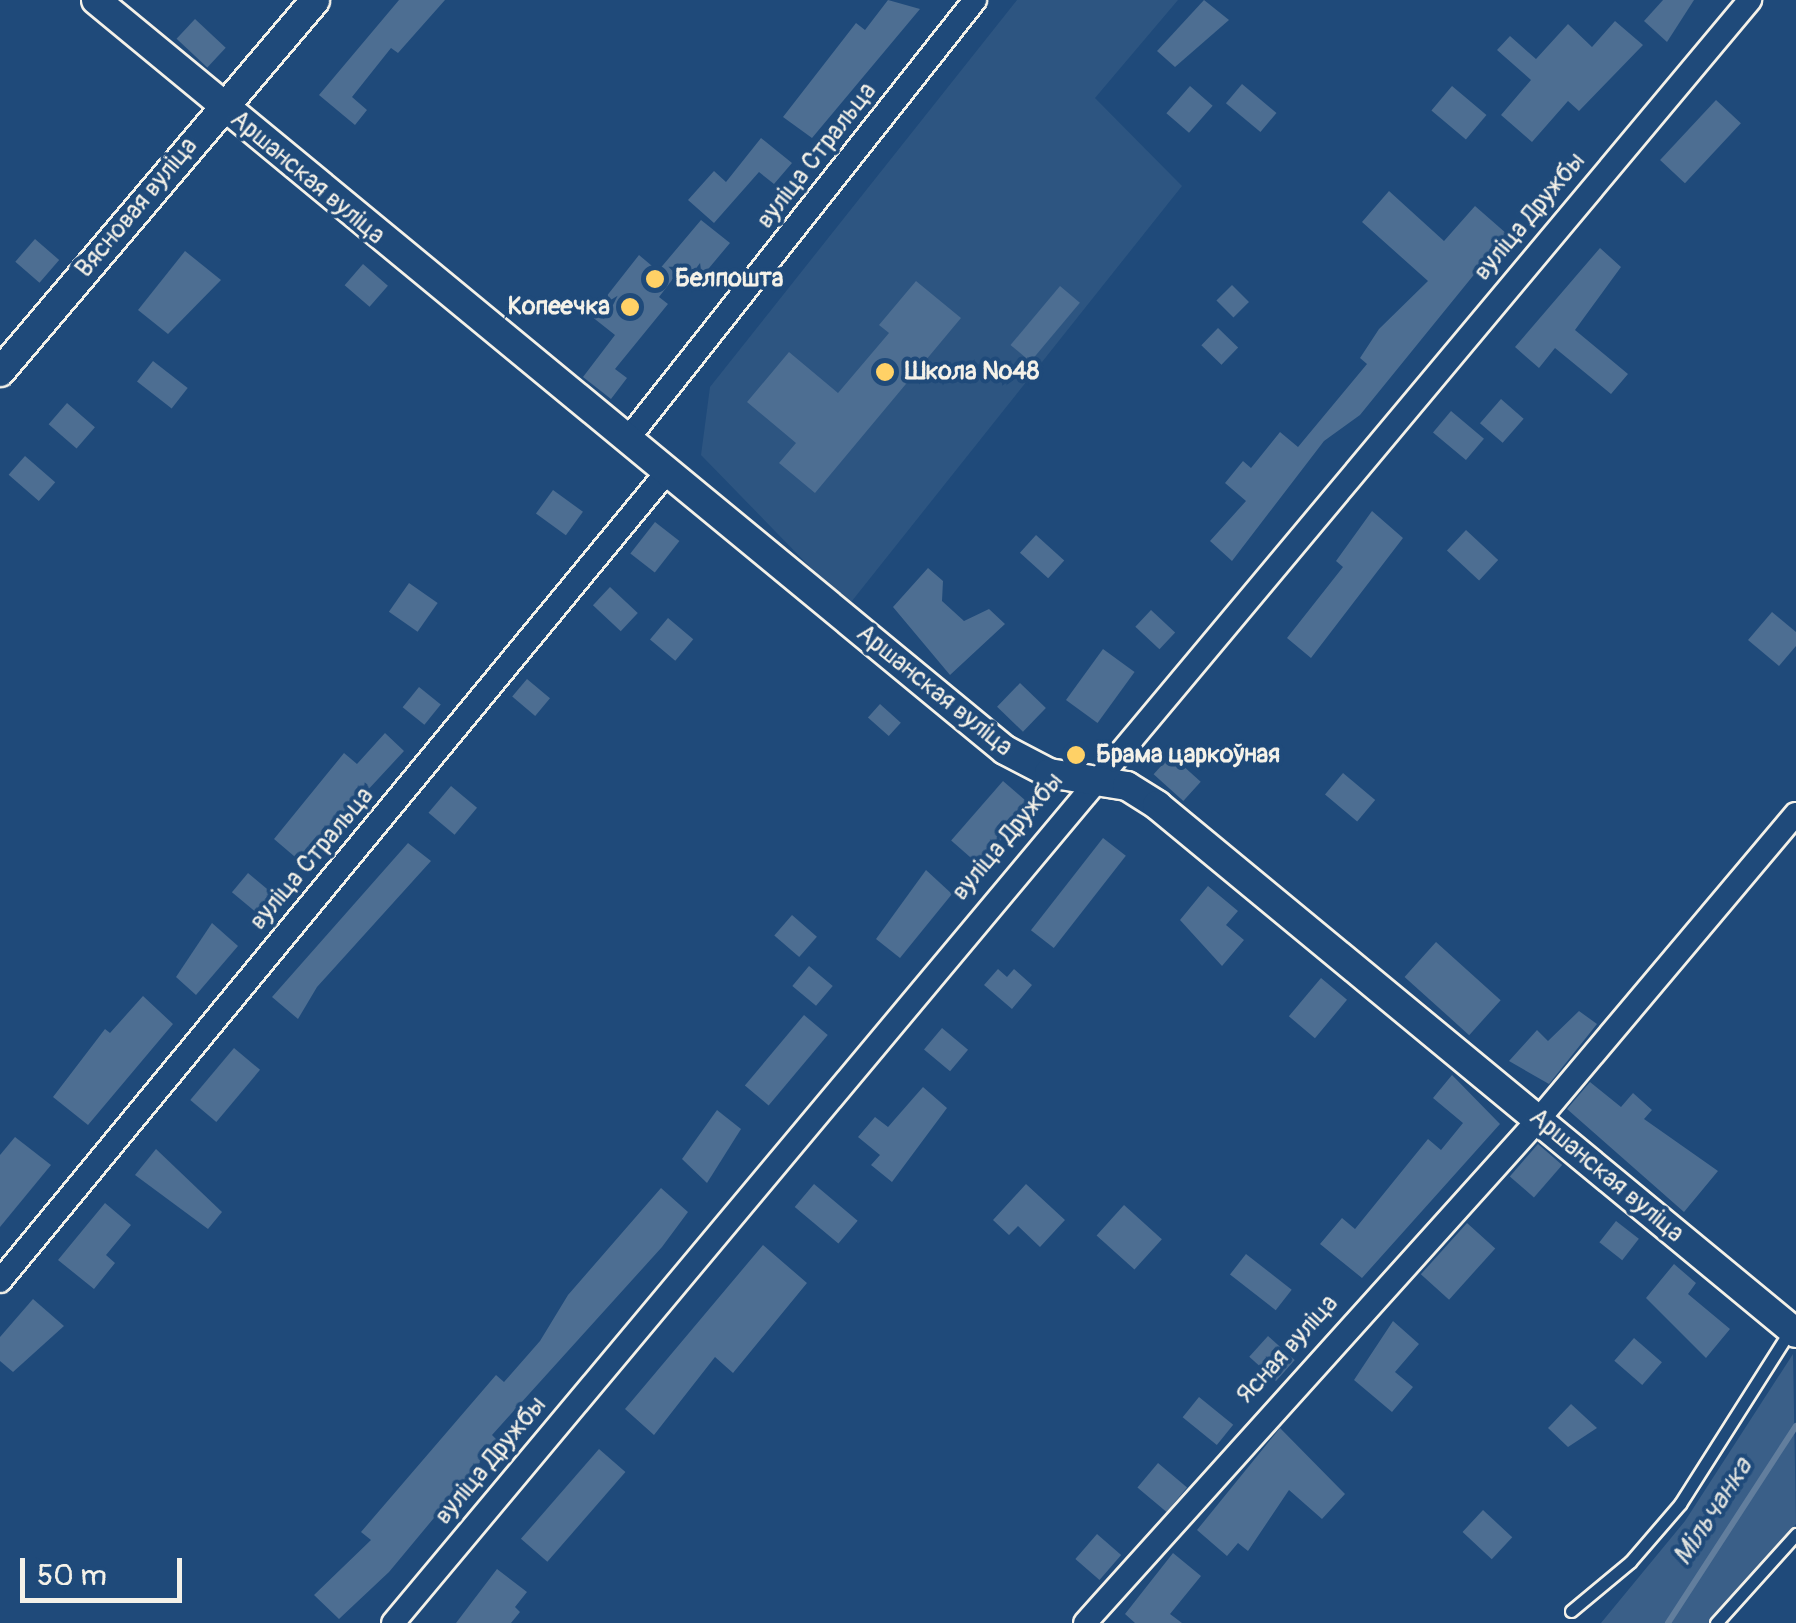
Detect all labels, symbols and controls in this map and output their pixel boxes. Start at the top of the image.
street label: вуліца Стральца [751,77,883,235]
street label: Аршанская вуліца [224,105,390,251]
street label: Вясновая вуліца [70,132,204,284]
street label: вуліца Дружбы [1468,147,1592,287]
place label: Белпошта [675,264,783,294]
marker: Белпошта [644,268,666,290]
place label: Копеечка [508,292,610,322]
marker: Копеечка [619,296,641,318]
place label: Школа №48 [905,357,1039,387]
marker: Школа №48 [874,361,896,383]
street label: Аршанская вуліца [850,619,1018,763]
place label: Брама царкоўная [1096,740,1280,770]
marker: Брама царкоўная [1065,744,1087,766]
street label: вуліца Дружбы [946,767,1070,907]
street label: вуліца Стральца [244,782,380,936]
street label: Аршанская вуліца [1523,1103,1689,1249]
street label: Ясная вуліца [1231,1289,1345,1411]
street label: вуліца Дружбы [429,1391,553,1531]
water label: Мільчанка [1666,1452,1760,1572]
scale bar [25,1538,188,1600]
text: 50 m [37,1557,107,1594]

